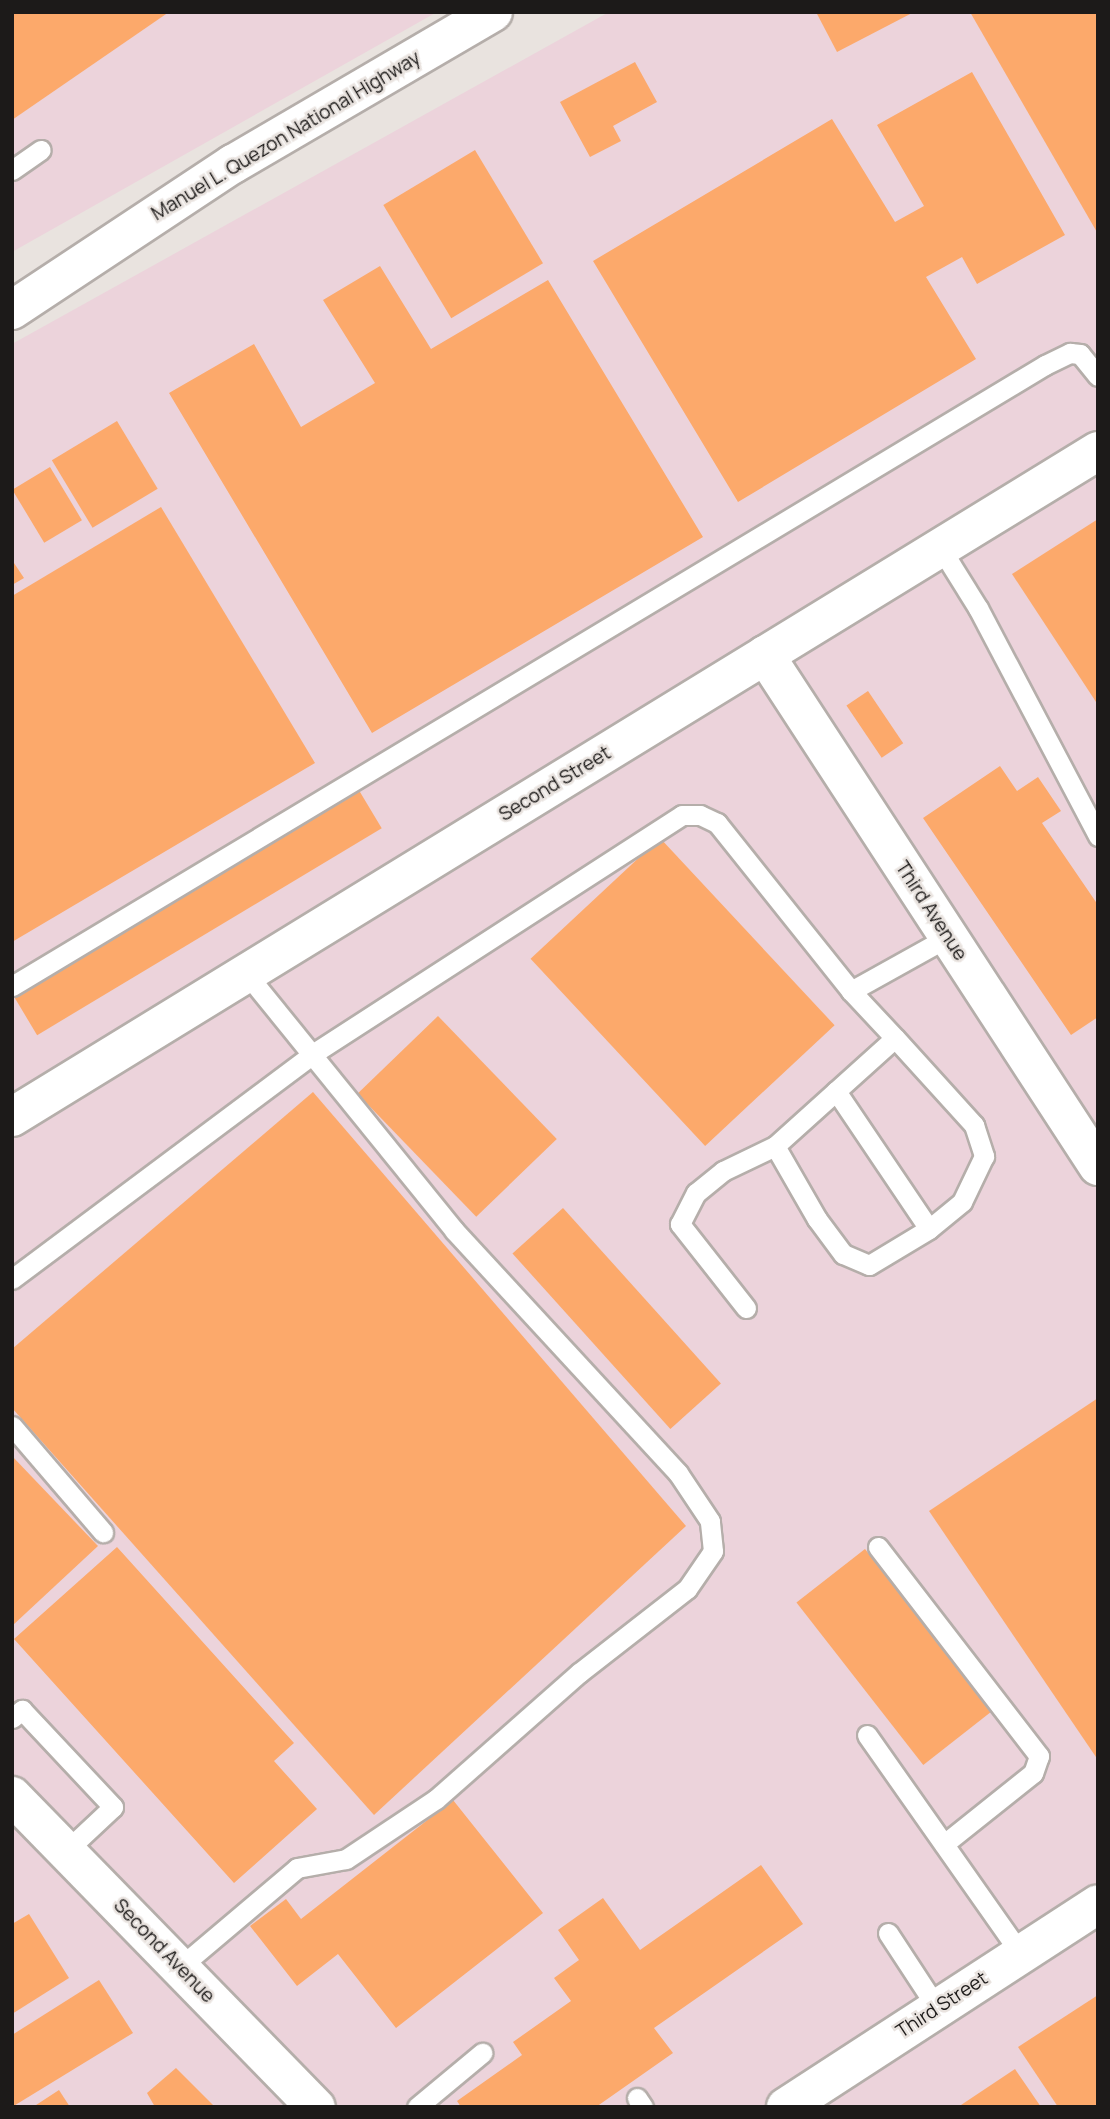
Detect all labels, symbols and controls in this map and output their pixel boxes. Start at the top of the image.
street label: Manuel L. Quezon National Highway [148,47,424,225]
street label: Second Street [495,742,615,826]
street label: Third Avenue [890,857,972,965]
street label: Second Avenue [109,1894,219,2008]
street label: Third Street [892,1967,992,2043]

